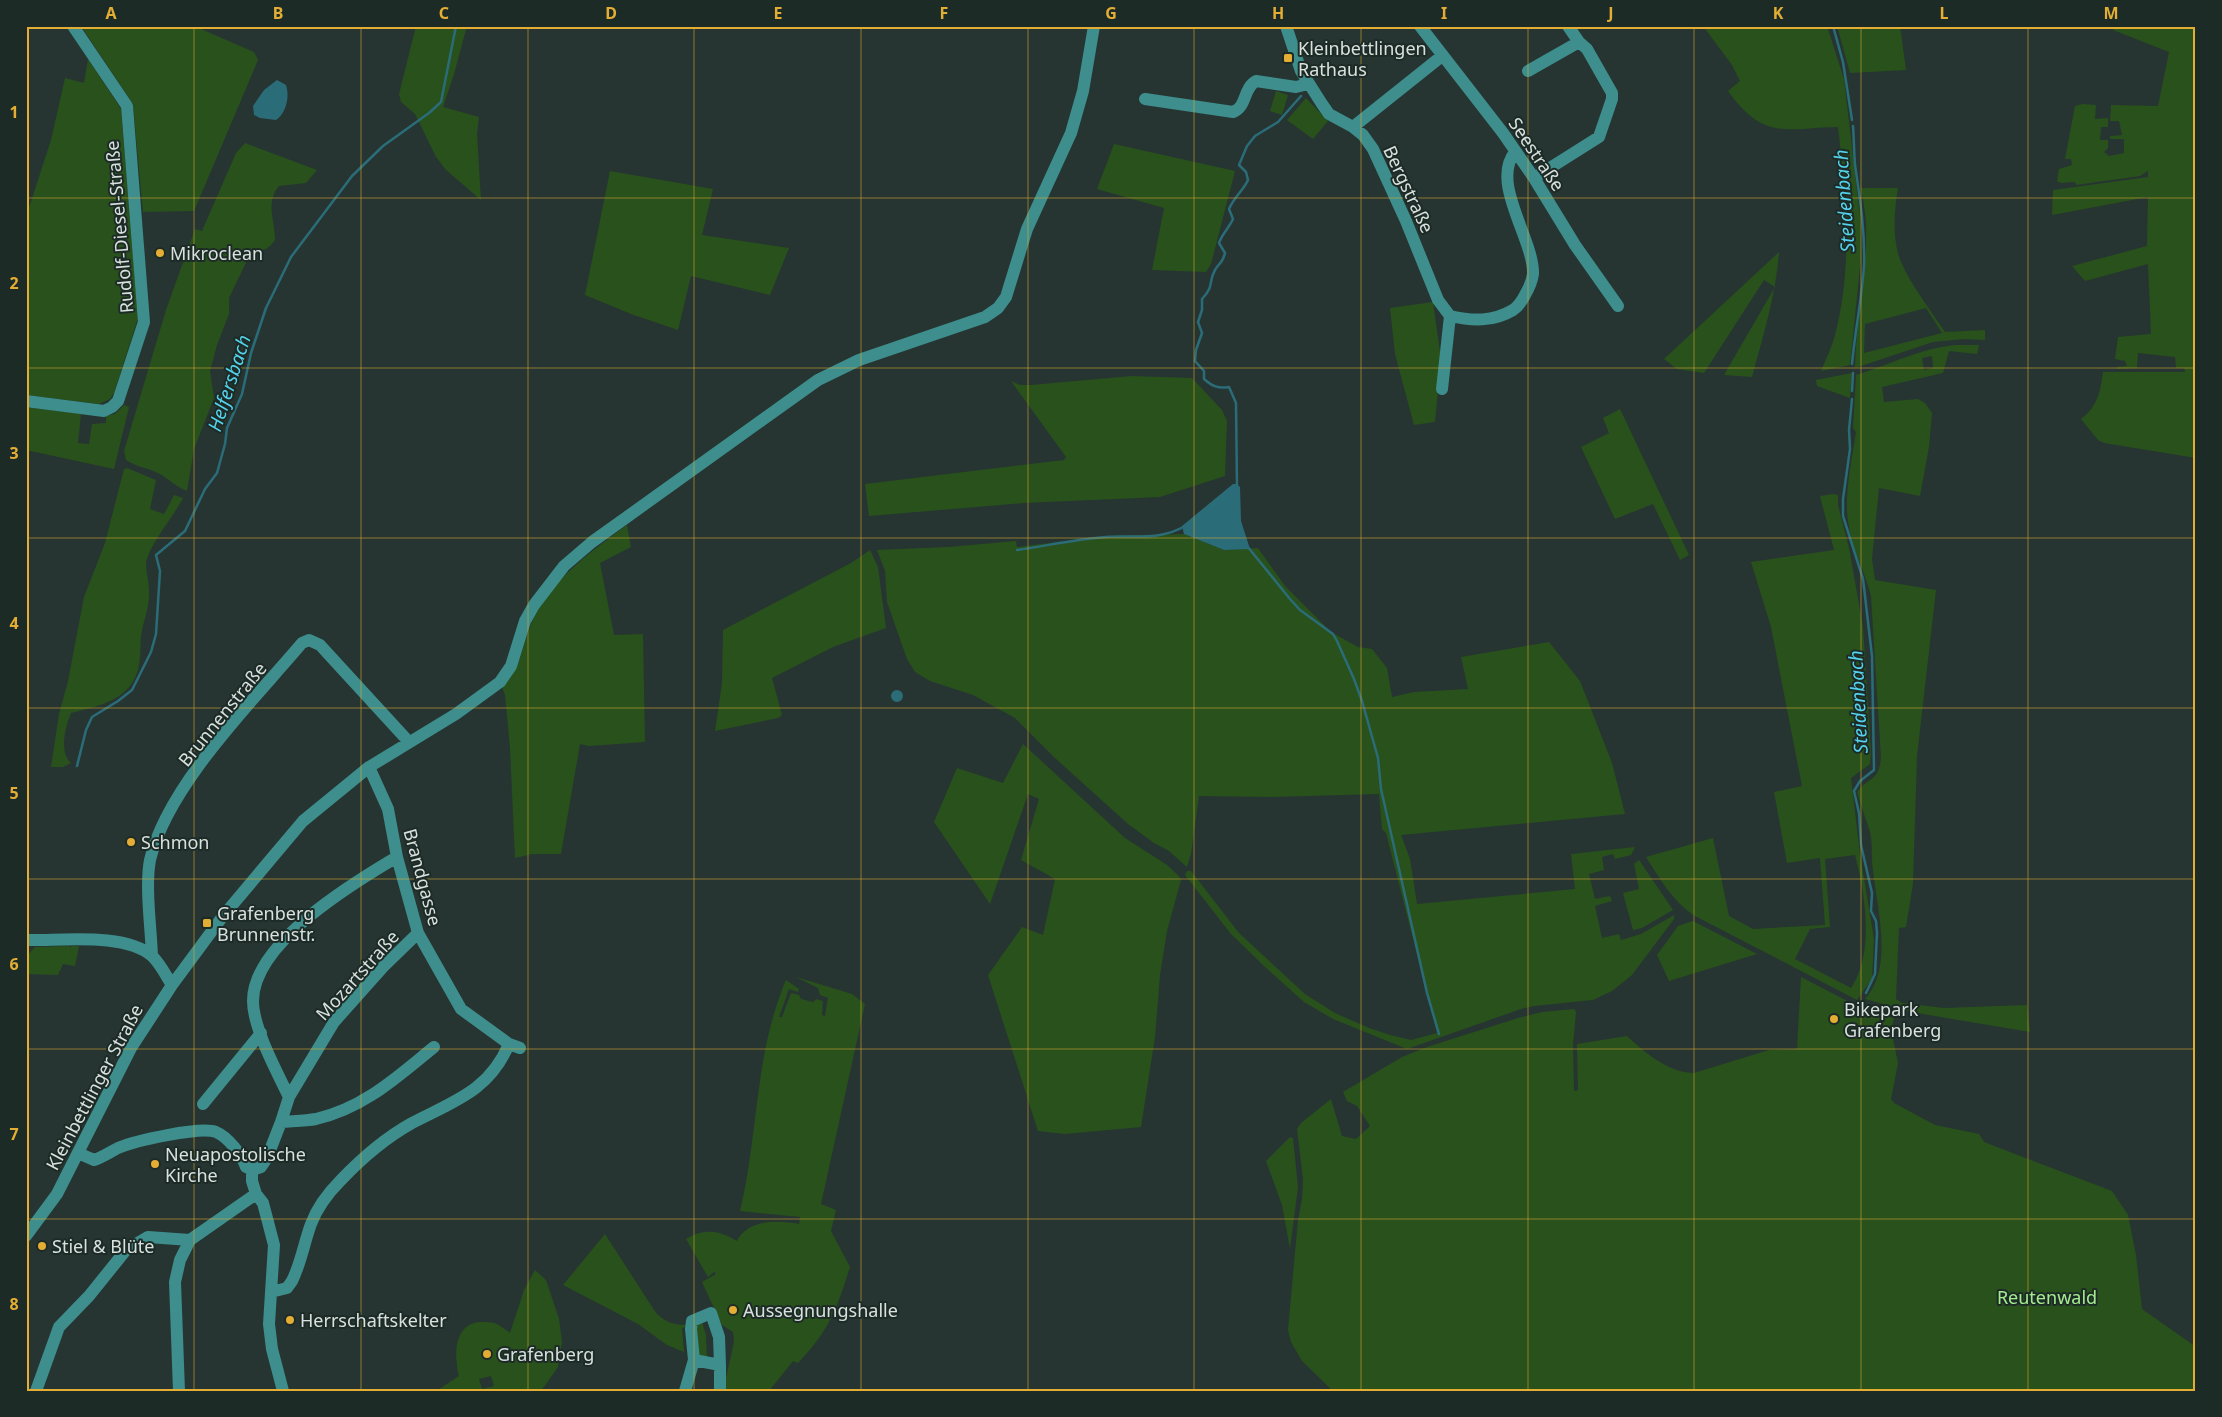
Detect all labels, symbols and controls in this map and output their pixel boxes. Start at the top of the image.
text: A [105,2,117,24]
text: B [273,2,283,24]
text: C [439,2,449,24]
text: D [605,2,617,24]
text: E [774,2,783,24]
text: F [940,2,948,24]
text: G [1105,2,1117,24]
text: H [1272,2,1284,24]
text: I [1441,2,1447,24]
text: J [1606,2,1614,24]
text: K [1773,2,1784,24]
text: L [1940,2,1949,24]
text: M [2103,2,2119,24]
place label: Kleinbettlingen Rathaus [1298,36,1427,81]
marker: Kleinbettlingen Rathaus [1282,52,1294,64]
text: 1 [9,101,19,123]
street label: Seestraße [1504,112,1570,196]
street label: Rudolf-Diesel-Straße [100,140,138,314]
street label: Bergstraße [1378,141,1440,237]
water label: Steidenbach [1827,149,1861,253]
place label: Mikroclean [170,241,263,265]
marker: Mikroclean [154,247,166,259]
text: 2 [9,272,19,294]
water label: Helfersbach [201,331,257,435]
text: 3 [9,442,19,464]
text: 4 [9,612,19,634]
water label: Steidenbach [1842,650,1874,754]
street label: Brunnenstraße [173,657,271,771]
text: 5 [9,782,19,804]
street label: Brandgasse [399,826,447,928]
place label: Schmon [141,830,210,854]
marker: Schmon [125,836,137,848]
place label: Grafenberg Brunnenstr. [217,901,315,946]
marker: Grafenberg Brunnenstr. [201,917,213,929]
street label: Mozartstraße [310,925,404,1025]
text: 6 [9,953,19,975]
place label: Bikepark Grafenberg [1844,997,1941,1042]
street label: Kleinbettlinger Straße [40,1000,148,1174]
marker: Bikepark Grafenberg [1828,1013,1840,1025]
text: 7 [9,1123,19,1145]
place label: Neuapostolische Kirche [165,1142,306,1187]
marker: Neuapostolische Kirche [149,1158,161,1170]
place label: Stiel & Blüte [52,1234,154,1258]
marker: Stiel & Blüte [36,1240,48,1252]
park label: Reutenwald [1997,1285,2097,1309]
text: 8 [9,1293,19,1315]
place label: Aussegnungshalle [743,1298,898,1322]
marker: Aussegnungshalle [727,1304,739,1316]
place label: Herrschaftskelter [300,1308,447,1332]
marker: Herrschaftskelter [284,1314,296,1326]
place label: Grafenberg [497,1342,594,1366]
marker: Grafenberg [481,1348,493,1360]

